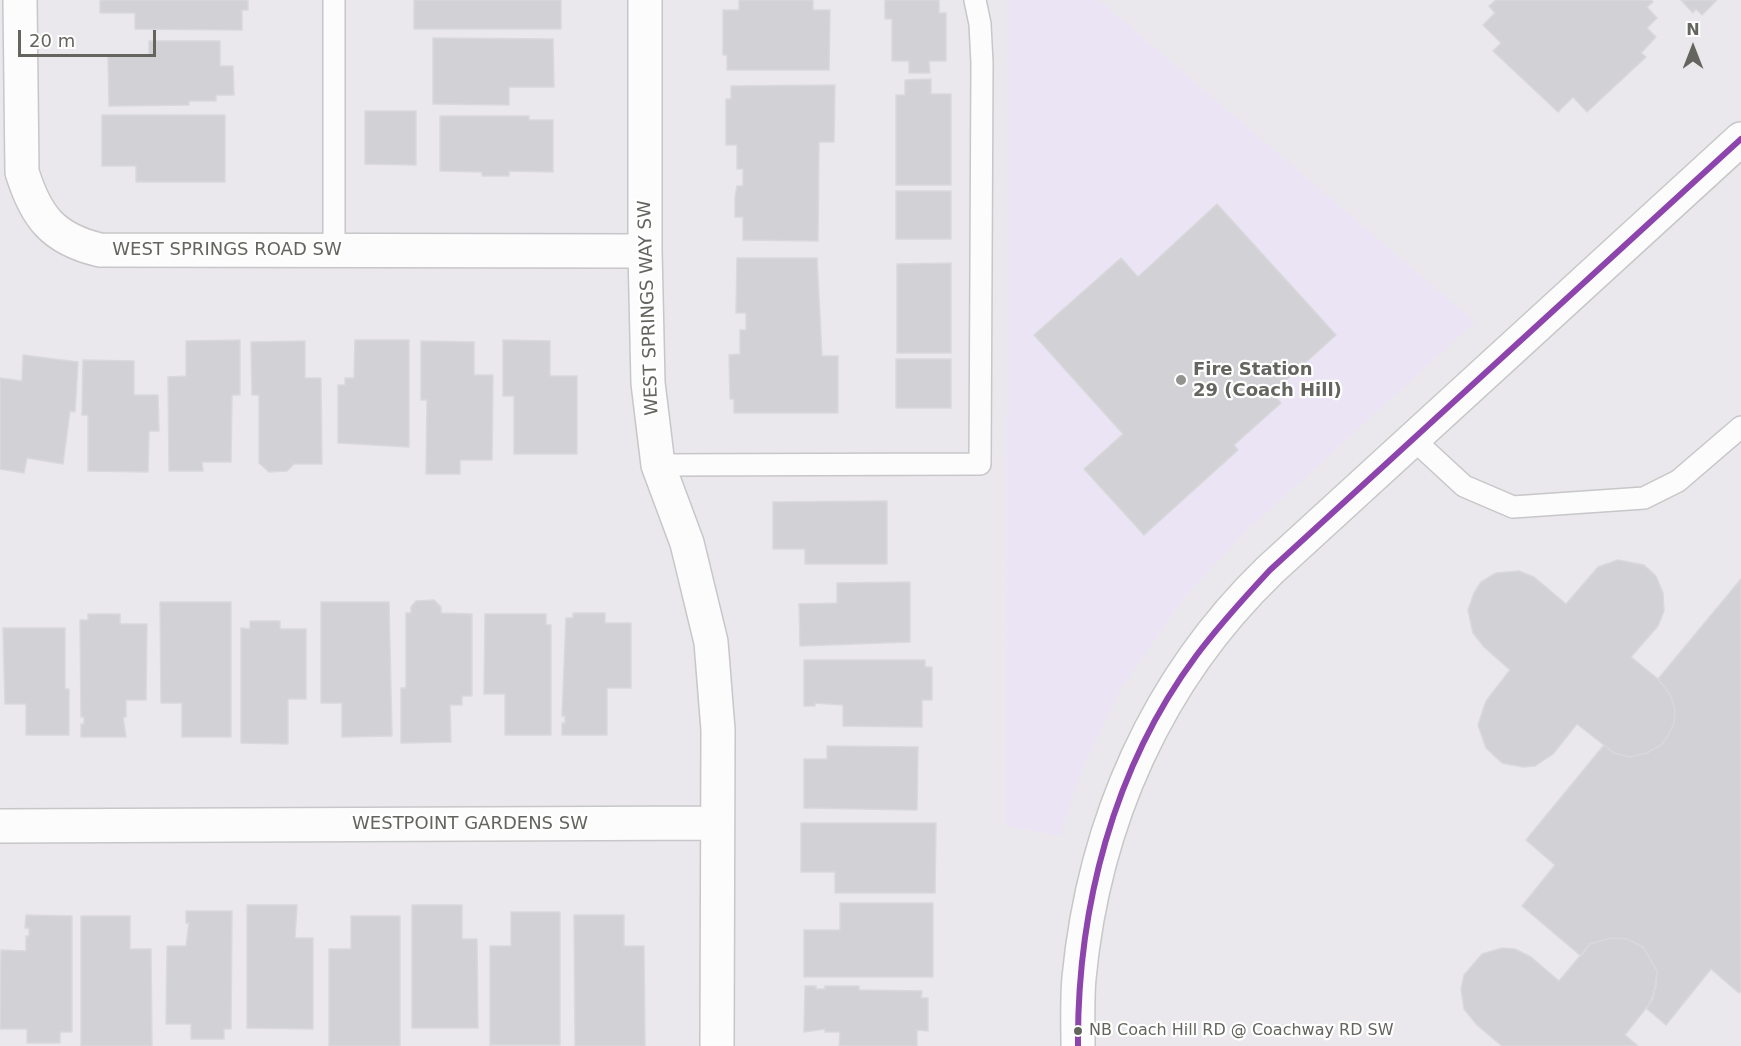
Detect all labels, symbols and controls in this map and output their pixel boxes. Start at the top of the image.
scale bar [21,18,159,56]
north arrow [1663,18,1723,78]
text: N [1686,20,1700,39]
text: 20 m [29,30,75,51]
street label: WEST SPRINGS WAY SW [634,200,664,416]
street label: WEST SPRINGS ROAD SW [112,239,342,261]
place label: Fire Station 29 (Coach Hill) [1193,359,1342,401]
marker: Fire Station 29 (Coach Hill) [1174,373,1188,387]
street label: WESTPOINT GARDENS SW [352,813,588,835]
place label: NB Coach Hill RD @ Coachway RD SW [1089,1021,1394,1041]
marker: NB Coach Hill RD @ Coachway RD SW [1072,1025,1084,1037]

